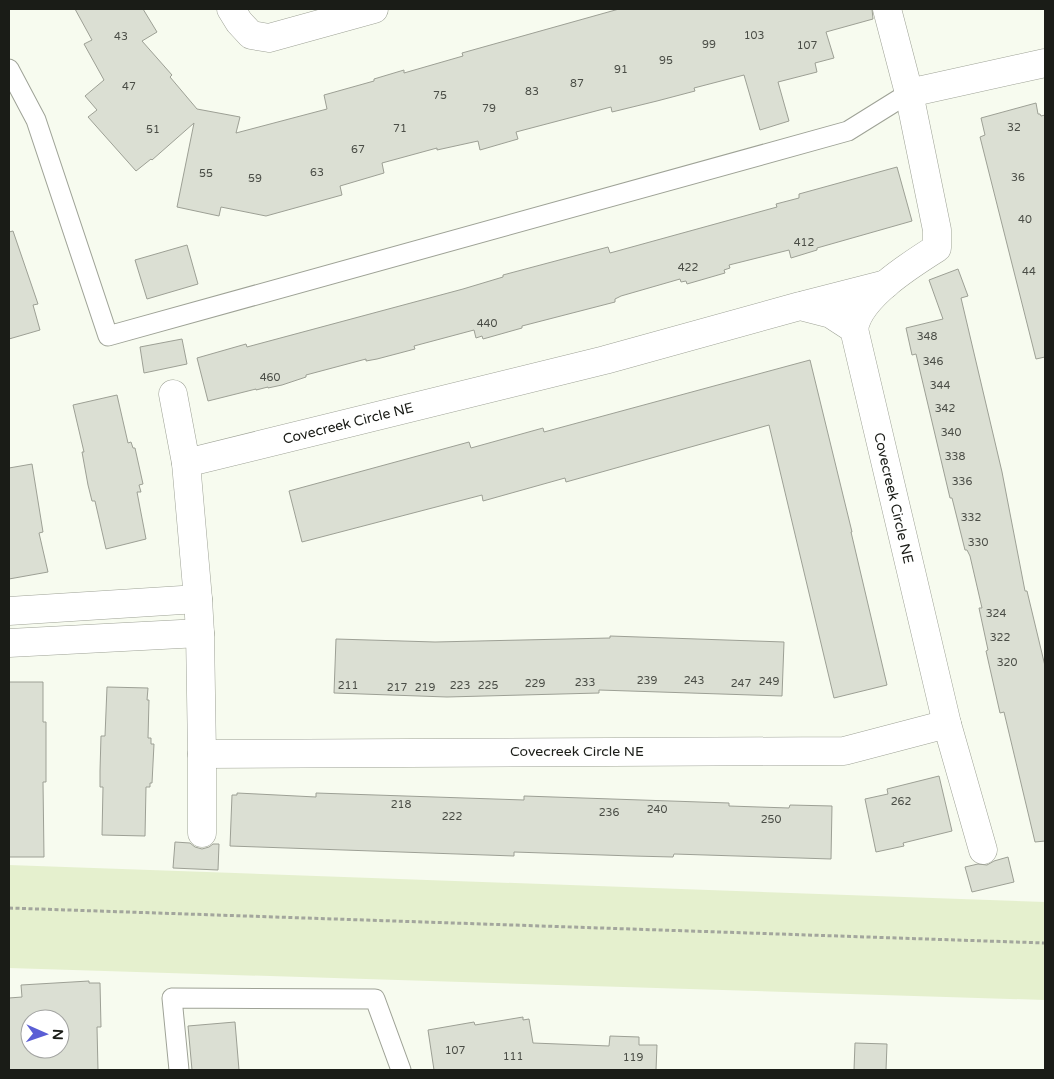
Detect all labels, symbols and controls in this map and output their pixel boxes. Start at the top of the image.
house number: 103 [744,29,764,42]
house number: 43 [114,30,128,43]
house number: 99 [702,38,716,51]
house number: 107 [797,39,817,52]
house number: 95 [659,54,673,67]
house number: 91 [614,63,628,76]
house number: 87 [570,77,584,90]
house number: 47 [122,80,136,93]
house number: 83 [525,85,539,98]
house number: 75 [433,89,447,102]
house number: 79 [482,102,496,115]
house number: 32 [1007,121,1021,134]
house number: 71 [393,122,407,135]
house number: 51 [146,123,160,136]
house number: 67 [351,143,365,156]
house number: 63 [310,166,324,179]
house number: 55 [199,167,213,180]
house number: 36 [1011,171,1025,184]
house number: 59 [248,172,262,185]
house number: 40 [1018,213,1032,226]
house number: 412 [794,236,814,249]
house number: 422 [678,261,698,274]
house number: 44 [1022,265,1036,278]
house number: 440 [477,317,497,330]
house number: 348 [917,330,937,343]
house number: 346 [923,355,943,368]
house number: 460 [260,371,280,384]
house number: 344 [930,379,950,392]
street label: Covecreek Circle NE [281,399,415,448]
house number: 342 [935,402,955,415]
house number: 340 [941,426,961,439]
street label: Covecreek Circle NE [870,431,917,565]
house number: 338 [945,450,965,463]
house number: 336 [952,475,972,488]
house number: 332 [961,511,981,524]
house number: 330 [968,536,988,549]
house number: 324 [986,607,1006,620]
house number: 322 [990,631,1010,644]
house number: 320 [997,656,1017,669]
house number: 239 [637,674,657,687]
house number: 243 [684,674,704,687]
house number: 249 [759,675,779,688]
house number: 233 [575,676,595,689]
house number: 229 [525,677,545,690]
house number: 247 [731,677,751,690]
house number: 211 [338,679,358,692]
house number: 223 [450,679,470,692]
house number: 225 [478,679,498,692]
house number: 217 [387,681,407,694]
house number: 219 [415,681,435,694]
street label: Covecreek Circle NE [510,743,644,760]
house number: 262 [891,795,911,808]
house number: 218 [391,798,411,811]
house number: 240 [647,803,667,816]
house number: 236 [599,806,619,819]
house number: 222 [442,810,462,823]
house number: 250 [761,813,781,826]
north arrow [20,1009,70,1059]
text: N [49,1029,66,1040]
house number: 107 [445,1044,465,1057]
house number: 111 [503,1050,523,1063]
house number: 119 [623,1051,643,1064]

